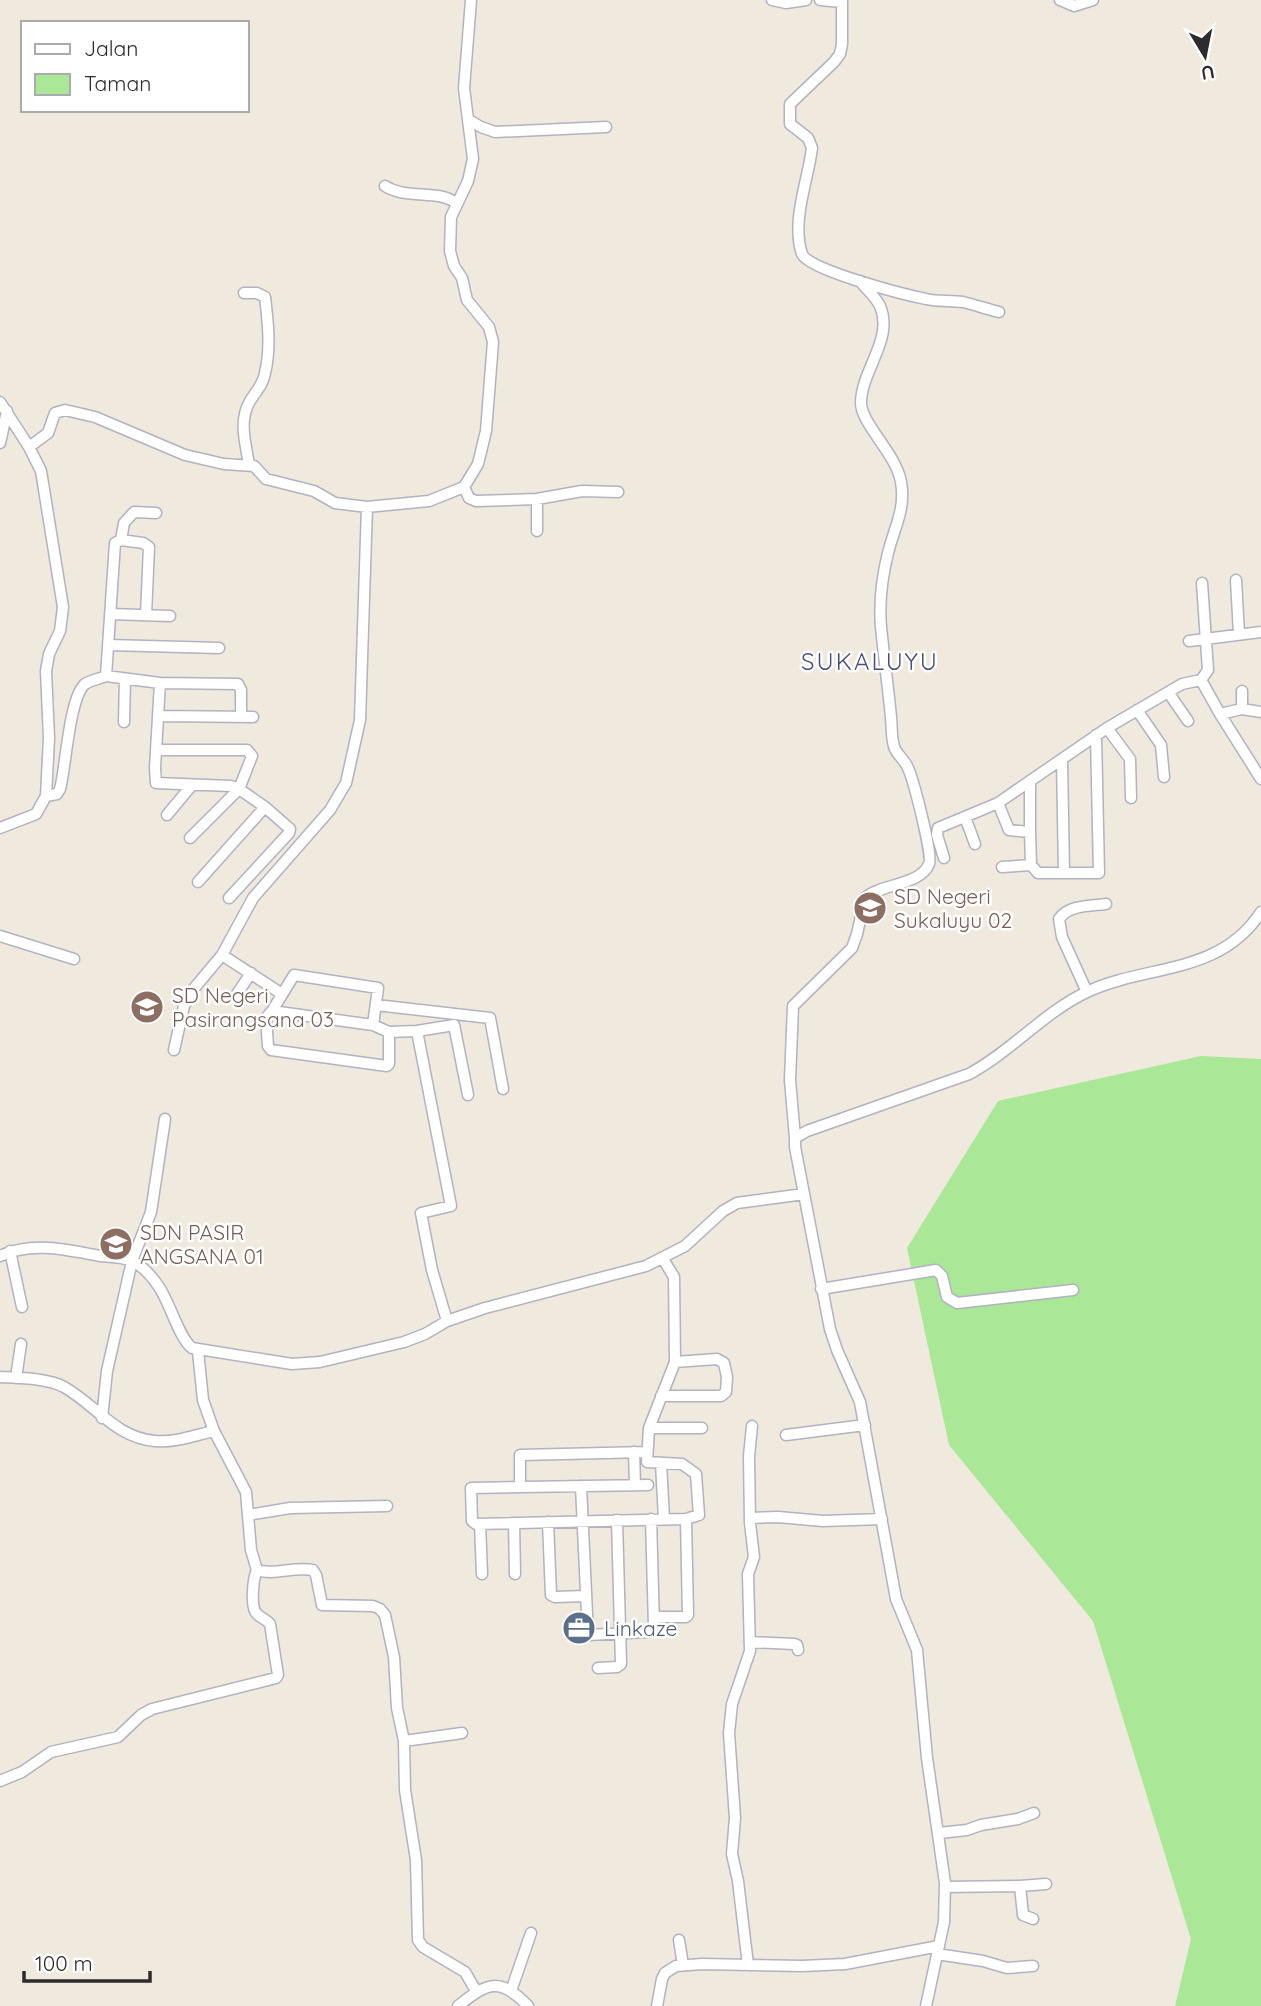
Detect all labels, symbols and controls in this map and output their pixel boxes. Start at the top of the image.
legend [21,21,248,112]
north arrow [1170,21,1240,91]
text: Jalan [84,35,138,61]
text: U [1199,60,1217,86]
text: Taman [84,70,151,96]
district label: SUKALUYU [801,646,939,676]
place label: SD Negeri Sukaluyu 02 [894,883,1012,933]
school or university icon: SD Negeri Sukaluyu 02 [851,889,889,927]
place label: SD Negeri Pasirangsana 03 [172,982,334,1032]
school or university icon: SD Negeri Pasirangsana 03 [128,988,166,1026]
place label: SDN PASIR ANGSANA 01 [140,1219,264,1269]
school or university icon: SDN PASIR ANGSANA 01 [97,1225,135,1263]
office icon: Linkaze [560,1609,598,1647]
place label: Linkaze [604,1615,677,1641]
scale bar [24,1940,150,1984]
text: 100 m [35,1950,93,1976]

